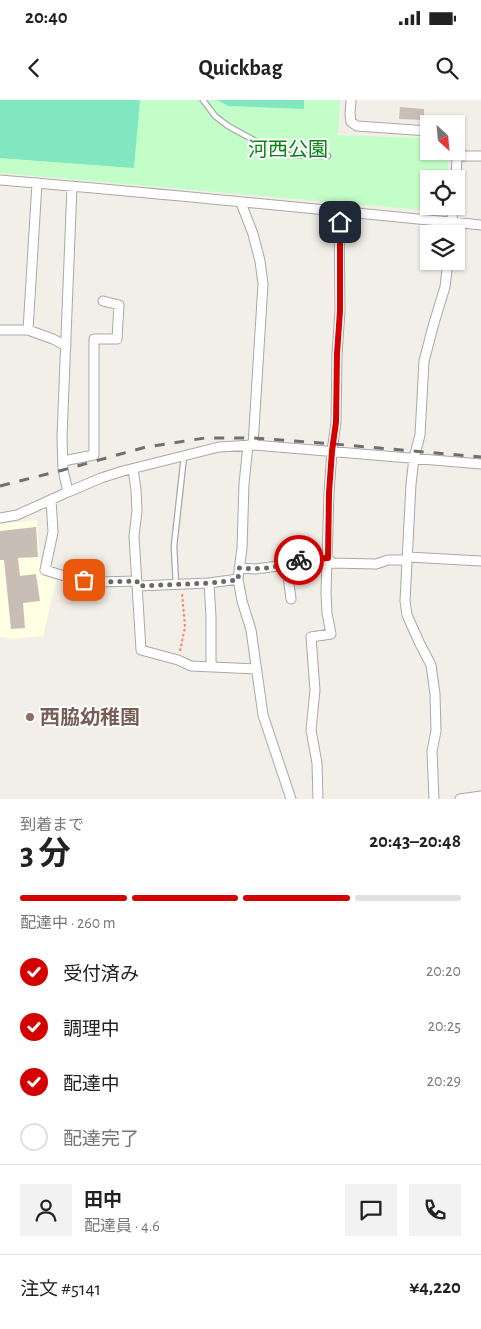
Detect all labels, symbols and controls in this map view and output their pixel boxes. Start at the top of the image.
text: 20:40 [25,8,68,27]
icon: back [20,54,48,82]
icon: search [433,54,461,82]
text: Quickbag [199,57,282,79]
north arrow [420,115,465,160]
map controls [420,115,465,270]
park label: 河西公園 [248,139,328,160]
button: locate [420,170,465,215]
pin [319,201,361,243]
icon: home [326,208,354,236]
button: layers [420,225,465,270]
courier [274,535,324,585]
icon: bike [285,546,313,574]
pin [63,559,105,601]
icon: bag [70,566,98,594]
place label: 西脇幼稚園 [40,706,140,728]
marker: 西脇幼稚園 [24,711,36,723]
text: 到着まで [20,817,84,833]
text: 20:43–20:48 [369,832,461,851]
text: 3 分 [20,838,71,870]
text: 配達中 · 260 m [20,915,116,931]
icon: check [20,958,48,986]
text: 20:20 [426,963,461,979]
text: 受付済み [63,965,139,984]
icon: check [20,1013,48,1041]
text: 20:25 [428,1018,461,1034]
text: 調理中 [63,1020,120,1039]
icon: check [20,1068,48,1096]
text: 20:29 [427,1073,461,1089]
text: 配達中 [63,1075,120,1094]
text: 配達完了 [63,1130,139,1149]
button: person [20,1184,72,1236]
button: chat [345,1184,397,1236]
button: phone [409,1184,461,1236]
text: 田中 [84,1191,122,1210]
text: 配達員 · 4.6 [84,1218,160,1234]
text: ¥4,220 [409,1278,461,1297]
text: 注文 #5141 [20,1280,101,1299]

